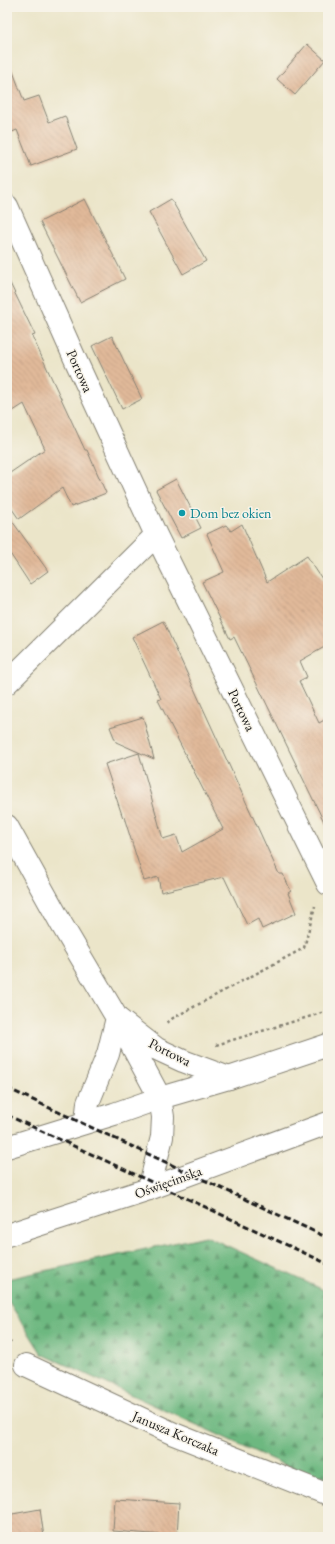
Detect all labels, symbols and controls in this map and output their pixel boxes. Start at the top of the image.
street label: Portowa [63,347,97,395]
place label: Dom bez okien [190,504,272,522]
marker: Dom bez okien [177,508,187,518]
street label: Portowa [224,686,260,734]
street label: Portowa [146,1034,194,1070]
street label: Oświęcimska [132,1161,204,1202]
street label: Janusza Korczaka [129,1406,223,1460]

